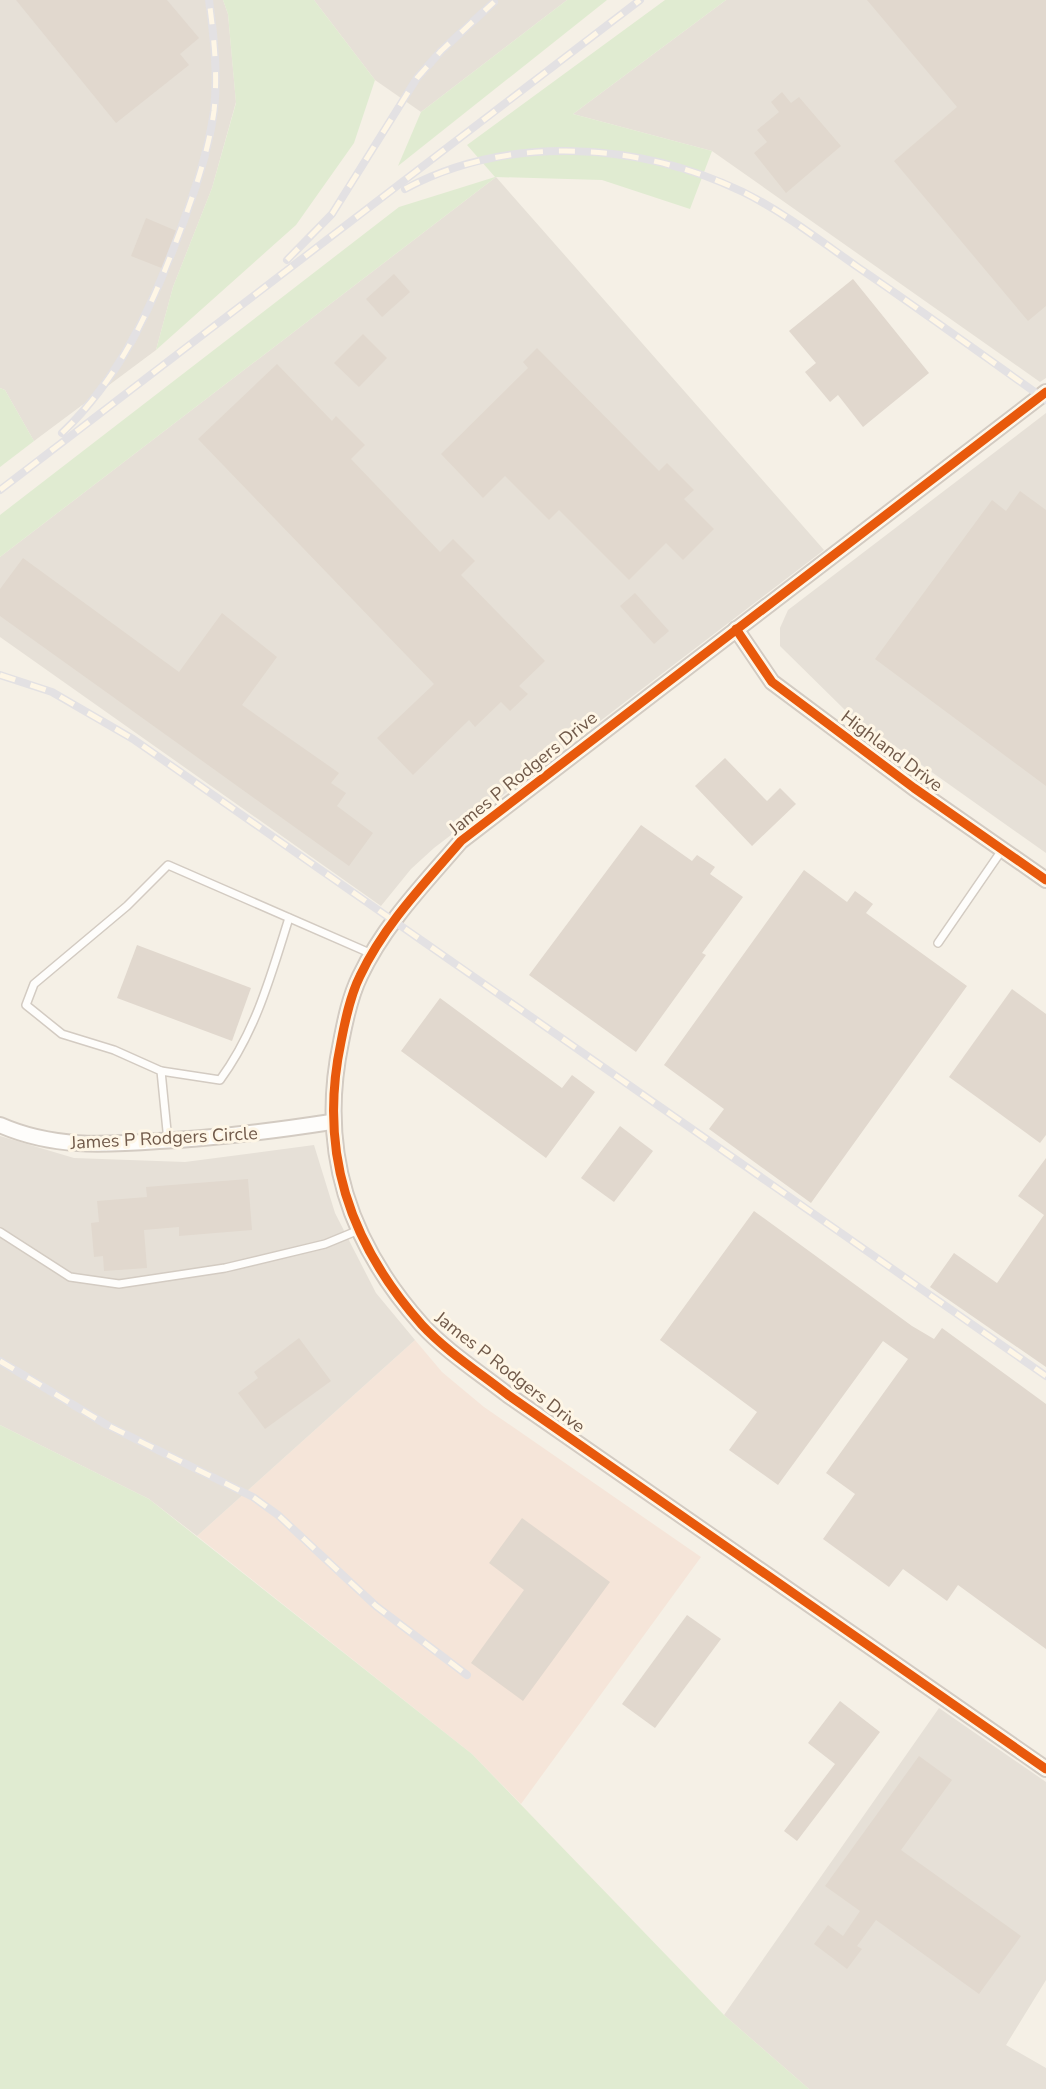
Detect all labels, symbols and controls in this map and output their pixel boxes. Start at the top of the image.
street label: Highland Drive [836,705,948,797]
street label: James P Rodgers Drive [443,706,602,841]
street label: James P Rodgers Circle [69,1121,258,1155]
street label: James P Rodgers Drive [429,1305,590,1438]

